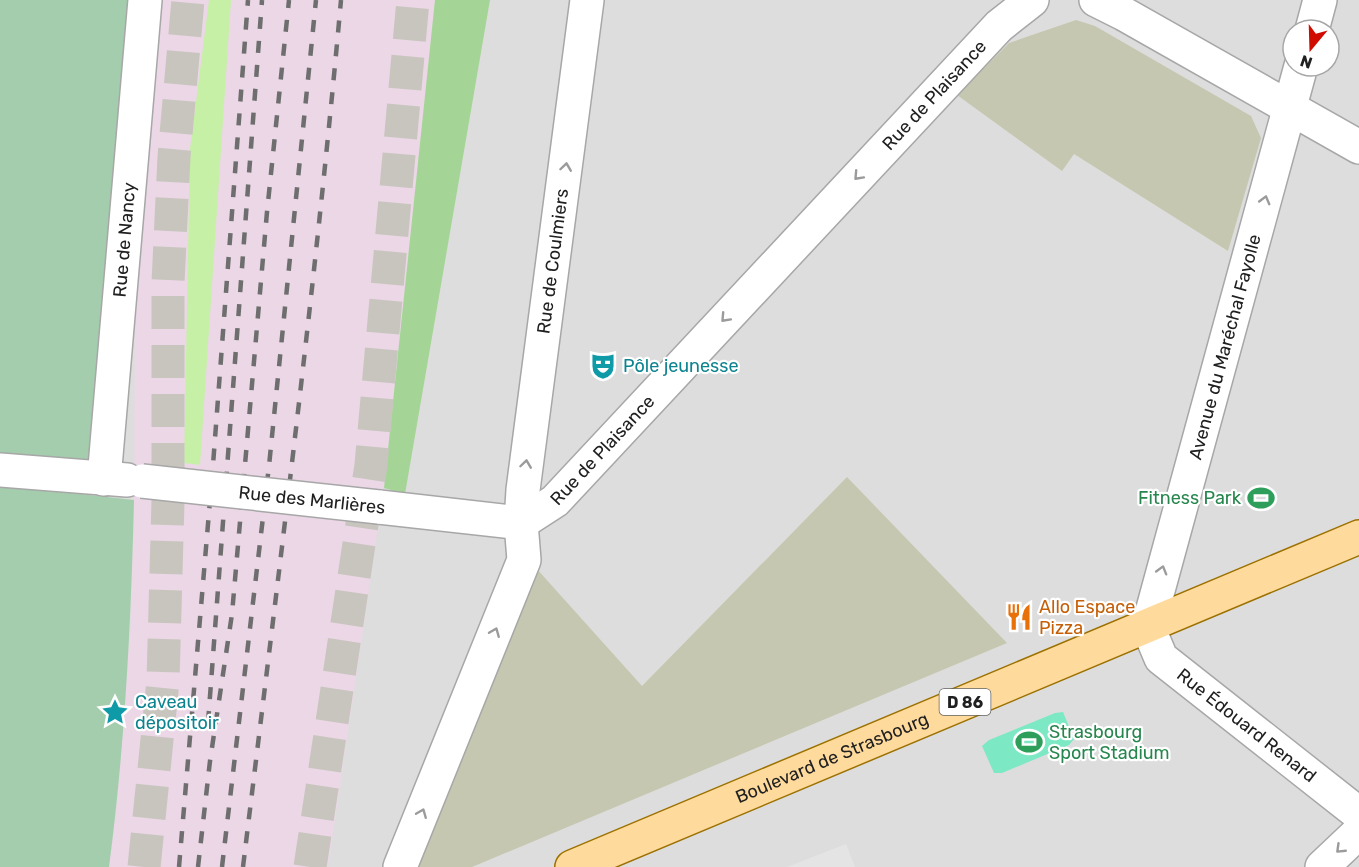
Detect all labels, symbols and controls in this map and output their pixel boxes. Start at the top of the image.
north arrow [1281,18,1341,78]
street label: Rue de Plaisance [878,36,991,155]
text: N [1298,51,1315,73]
one-way arrow [559,162,571,172]
one-way arrow [855,169,866,180]
street label: Rue de Nancy [109,181,140,298]
street label: Rue de Coulmiers [532,187,573,335]
one-way arrow [1257,195,1270,205]
street label: Avenue du Maréchal Fayolle [1184,232,1266,462]
one-way arrow [722,311,733,322]
theatre icon: Pôle jeunesse [588,351,618,381]
place label: Pôle jeunesse [623,355,739,377]
street label: Rue de Plaisance [546,391,659,510]
one-way arrow [519,460,532,469]
street label: Rue des Marlières [238,481,386,519]
sports icon: Fitness Park [1246,483,1276,513]
place label: Fitness Park [1138,487,1242,509]
one-way arrow [1155,565,1167,576]
place label: Allo Espace Pizza [1039,596,1135,639]
restaurant icon: Allo Espace Pizza [1004,602,1034,632]
one-way arrow [488,627,500,638]
street label: Rue Édouard Renard [1172,664,1321,787]
road number: D 86 [940,689,990,715]
place label: Caveau dépositoir [135,691,219,734]
place icon: Caveau dépositoir [100,697,130,727]
street label: Boulevard de Strasbourg [732,708,932,808]
place label: Strasbourg Sport Stadium [1049,721,1170,764]
sports icon: Strasbourg Sport Stadium [1014,727,1044,757]
one-way arrow [415,808,427,819]
one-way arrow [1337,842,1348,853]

